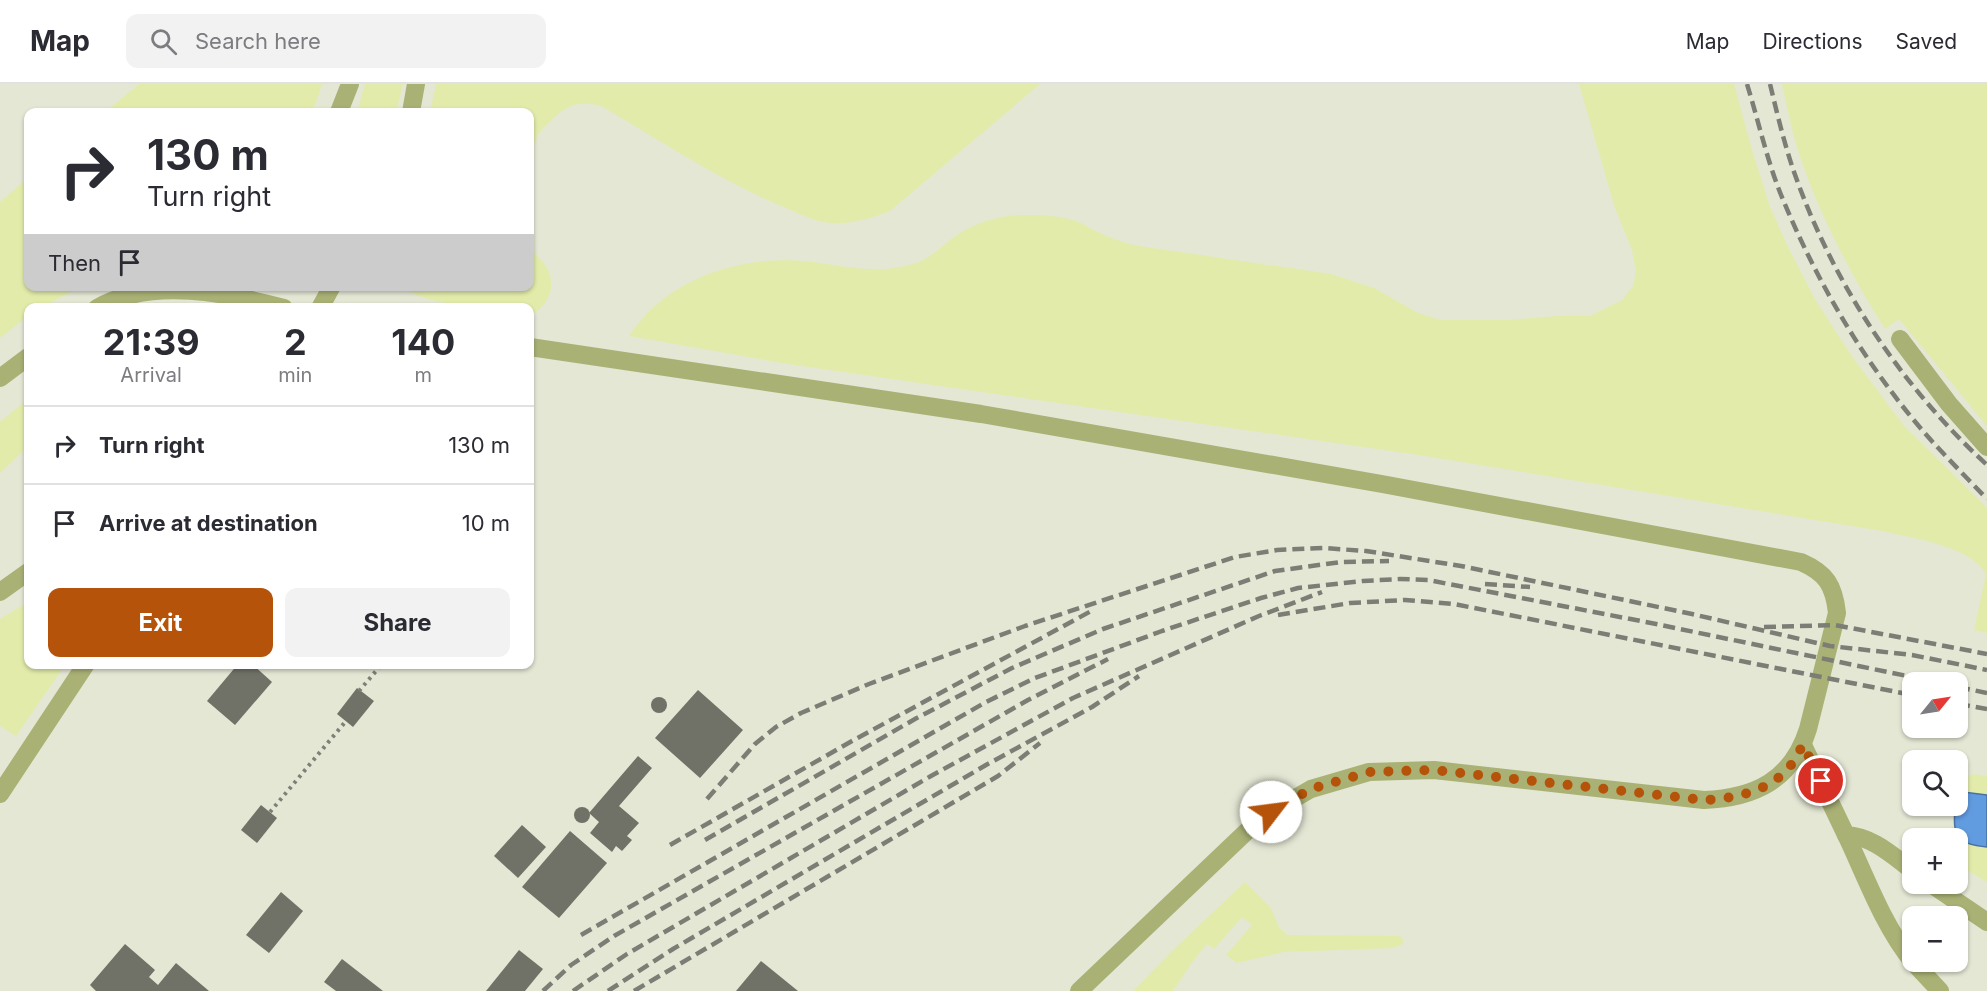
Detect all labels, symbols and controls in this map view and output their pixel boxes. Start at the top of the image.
search box [126,14,546,68]
text: Map [30,24,90,58]
icon: search [147,25,180,58]
text: Search here [195,28,321,54]
text: Map [1686,29,1729,54]
text: Directions [1762,29,1863,54]
text: Saved [1896,29,1957,54]
text: 130 m [147,129,269,180]
icon: right [48,132,126,210]
text: Turn right [147,180,271,213]
icon: arrive [113,246,146,279]
text: Then [48,250,101,276]
text: 21:39 [103,320,200,364]
text: 2 [284,320,307,364]
text: 140 [391,320,455,364]
text: Arrival [120,363,182,387]
text: min [278,363,312,387]
text: m [414,363,432,387]
icon: right [48,429,81,462]
text: Turn right [99,432,205,458]
text: 130 m [448,432,510,458]
icon: arrive [48,507,81,540]
text: Arrive at destination [99,510,318,536]
text: 10 m [462,510,510,536]
button: Exit [48,588,273,657]
button: Share [285,588,510,657]
north arrow [1902,672,1968,738]
map controls [1902,672,1968,972]
button: search [1902,750,1968,816]
pin [1795,755,1846,806]
icon: arrive [1804,764,1837,797]
position arrow [1239,780,1303,844]
button: + [1902,828,1968,894]
button: − [1902,906,1968,972]

